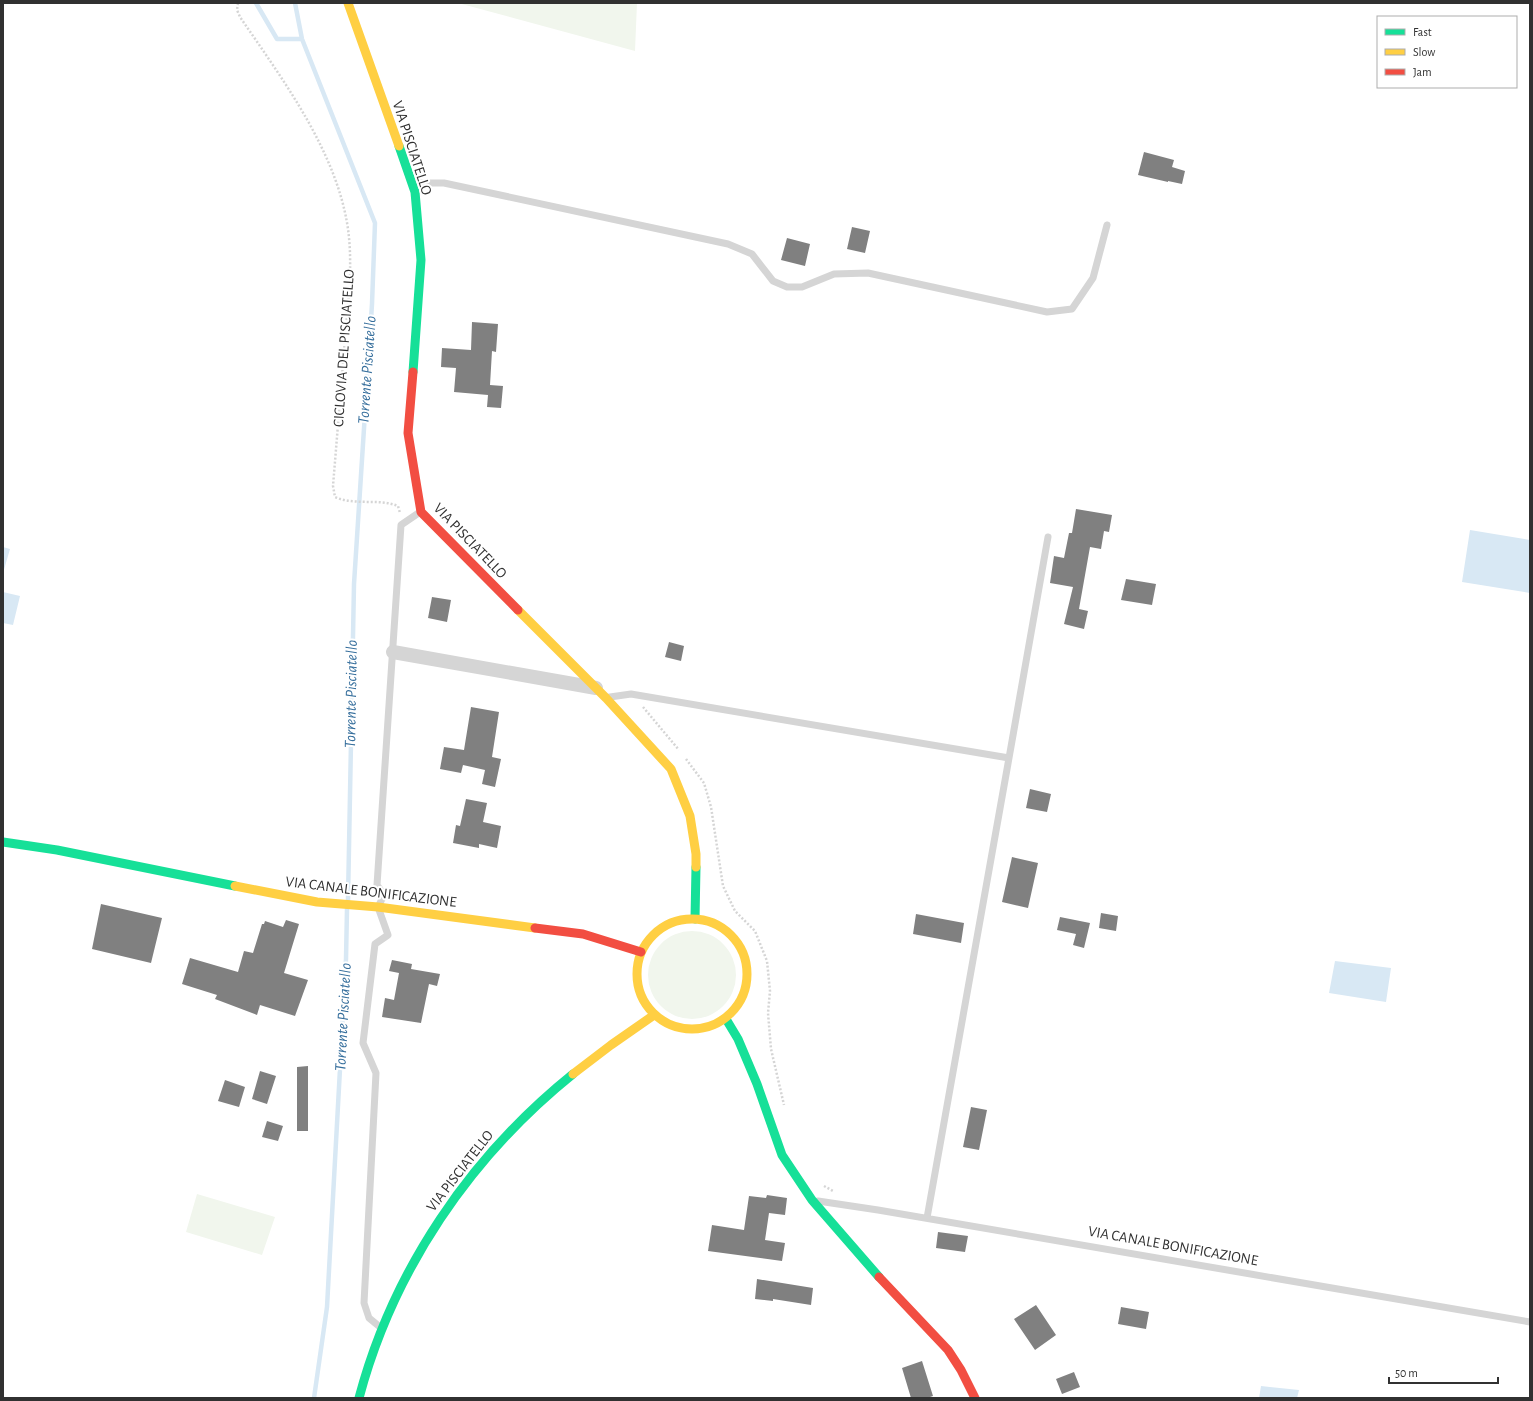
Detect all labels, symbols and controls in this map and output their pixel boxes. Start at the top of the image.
legend [1377,16,1517,88]
text: Fast [1413,26,1432,38]
text: Slow [1413,46,1435,58]
text: Jam [1413,66,1432,78]
street label: VIA PISCIATELLO [390,99,434,197]
street label: CICLOVIA DEL PISCIATELLO [331,269,357,427]
water label: Torrente Pisciatello [355,315,379,425]
street label: VIA PISCIATELLO [430,500,510,582]
water label: Torrente Pisciatello [342,639,360,748]
street label: VIA CANALE BONIFICAZIONE [285,874,457,910]
water label: Torrente Pisciatello [332,962,354,1072]
street label: VIA PISCIATELLO [424,1128,496,1214]
street label: VIA CANALE BONIFICAZIONE [1087,1224,1259,1268]
scale bar [1389,1359,1498,1385]
text: 50 m [1395,1367,1418,1379]

